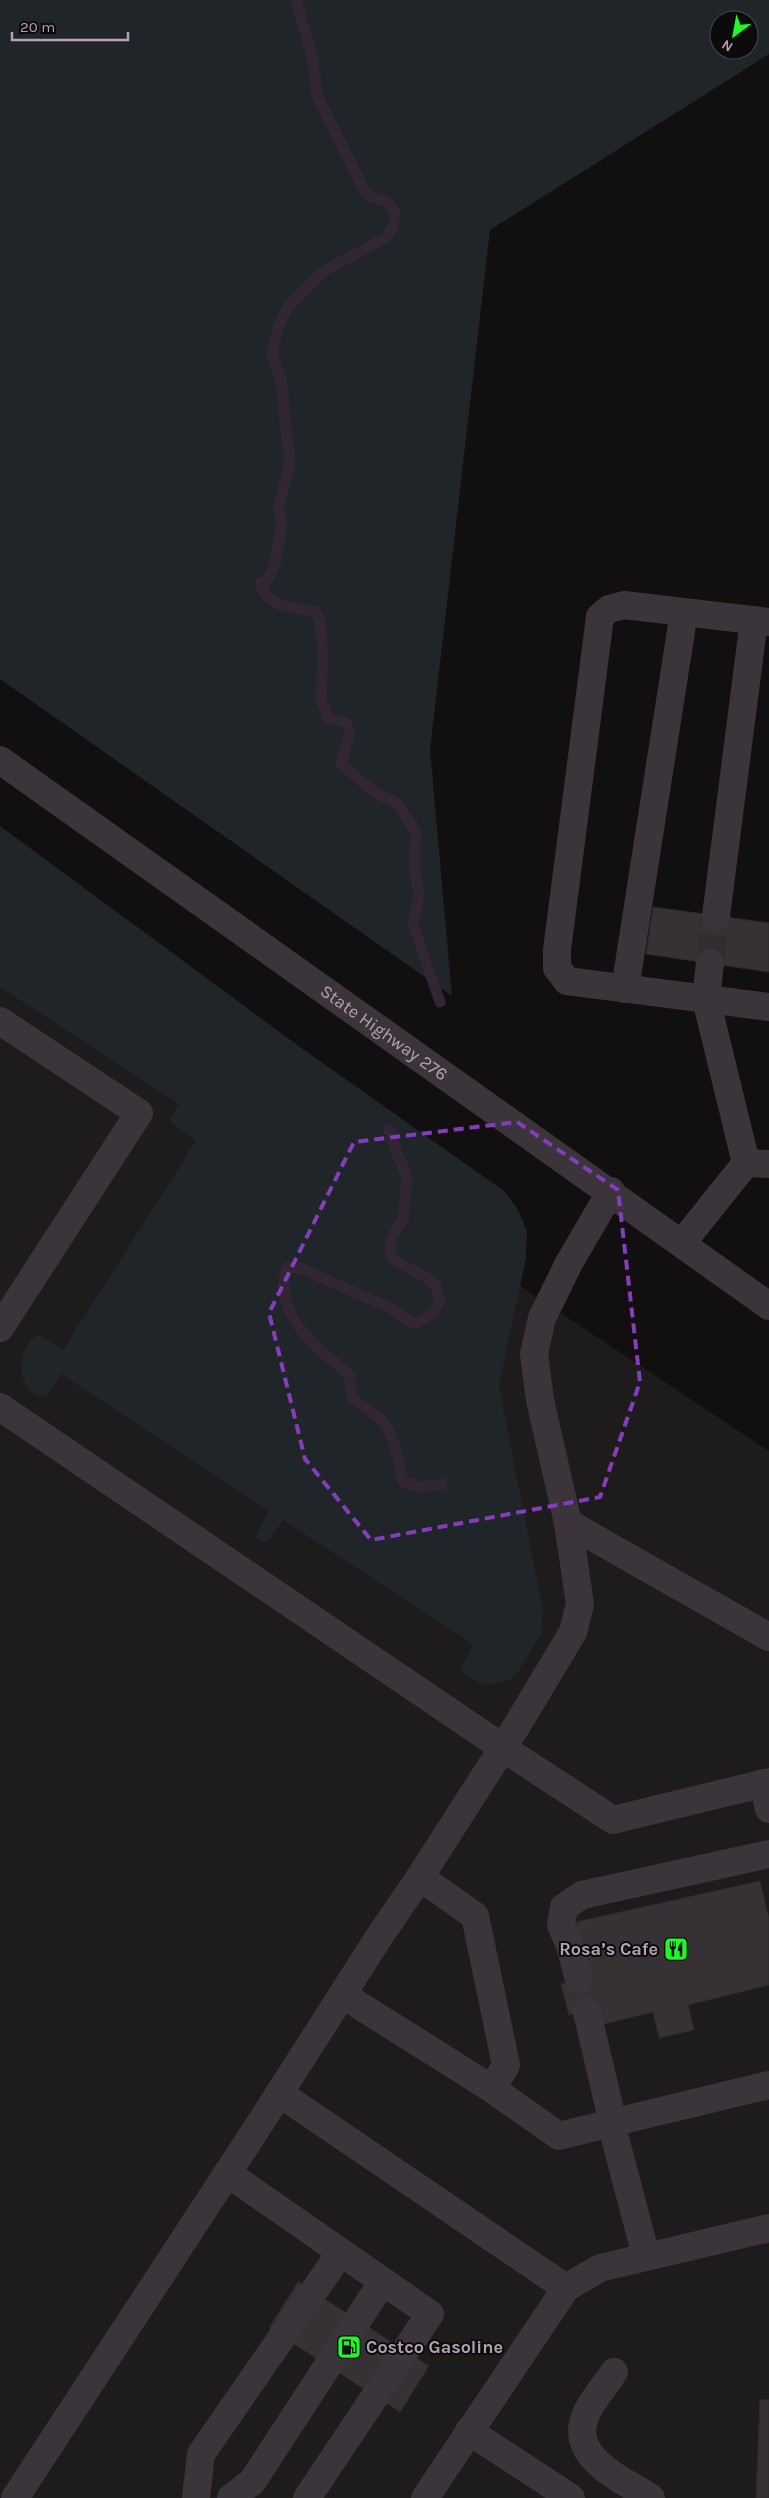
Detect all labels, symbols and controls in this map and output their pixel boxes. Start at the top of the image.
scale bar [12,10,129,42]
north arrow [709,10,759,60]
text: 20 m [20,18,55,36]
text: N [719,36,736,55]
street label: State Highway 276 [316,980,452,1085]
restaurant icon: Rosa’s Cafe [663,1936,689,1962]
place label: Rosa’s Cafe [559,1938,658,1960]
fuel station icon: Costco Gasoline [336,2334,362,2360]
place label: Costco Gasoline [366,2336,503,2358]

